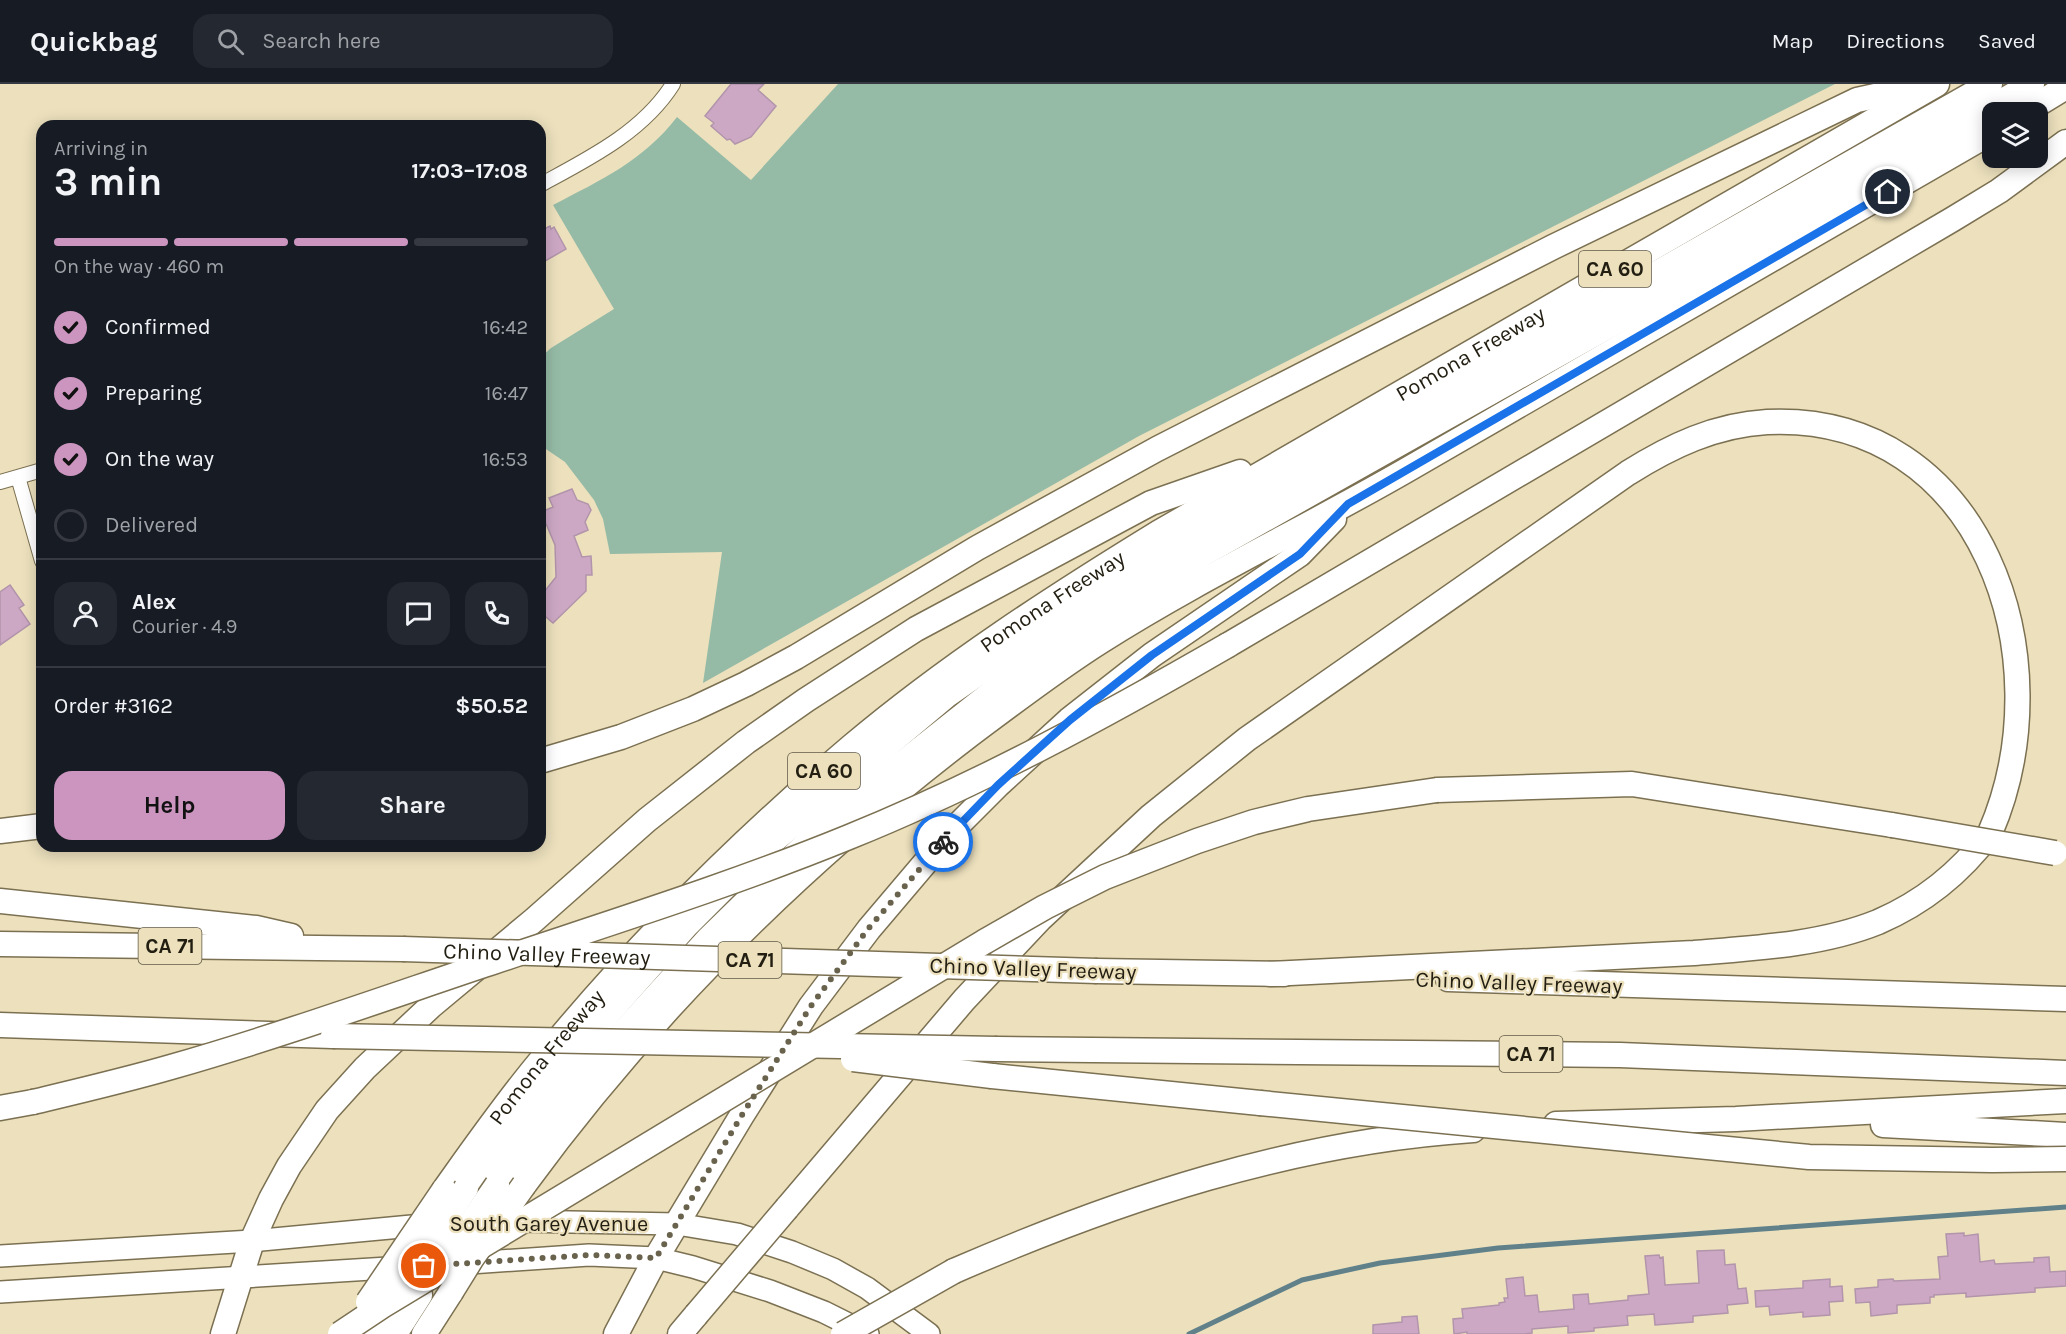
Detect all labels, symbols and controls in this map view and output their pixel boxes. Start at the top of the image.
search box [193,14,613,68]
text: Quickbag [30,25,157,58]
icon: search [214,25,247,58]
text: Search here [262,28,381,54]
text: Map [1772,29,1813,53]
text: Directions [1846,29,1945,53]
text: Saved [1978,29,2036,53]
map controls [1982,102,2048,168]
button: layers [1982,102,2048,168]
text: Arriving in [54,137,148,160]
text: 17:03–17:08 [411,158,528,184]
text: 3 min [54,159,162,205]
pin [1862,166,1913,217]
icon: home [1871,175,1904,208]
road number: CA 60 [1579,251,1651,287]
text: On the way · 460 m [54,255,224,278]
street label: Pomona Freeway [1391,301,1550,407]
icon: check [54,311,87,344]
text: Confirmed [105,314,211,340]
text: 16:42 [483,316,528,339]
icon: check [54,377,87,410]
text: Preparing [105,380,202,406]
text: 16:47 [485,382,528,405]
icon: check [54,443,87,476]
text: On the way [105,446,214,472]
text: 16:53 [482,448,528,471]
text: Delivered [105,512,198,538]
street label: Pomona Freeway [975,545,1130,659]
button: person [54,582,117,645]
button: chat [387,582,450,645]
button: phone [465,582,528,645]
text: Alex [132,589,176,615]
text: Courier · 4.9 [132,615,237,638]
text: Order #3162 [54,693,173,719]
text: $50.52 [455,693,528,719]
road number: CA 60 [788,753,860,789]
button: Help [54,771,285,840]
button: Share [297,771,528,840]
courier [913,812,973,872]
icon: bike [927,826,960,859]
road number: CA 71 [138,928,201,964]
street label: Chino Valley Freeway [443,938,651,971]
road number: CA 71 [718,942,782,978]
street label: Chino Valley Freeway [929,952,1137,986]
street label: Chino Valley Freeway [1415,966,1623,1000]
street label: Pomona Freeway [483,984,610,1130]
road number: CA 71 [1500,1036,1562,1072]
street label: South Garey Avenue [450,1211,648,1237]
pin [398,1240,449,1291]
icon: bag [407,1249,440,1282]

